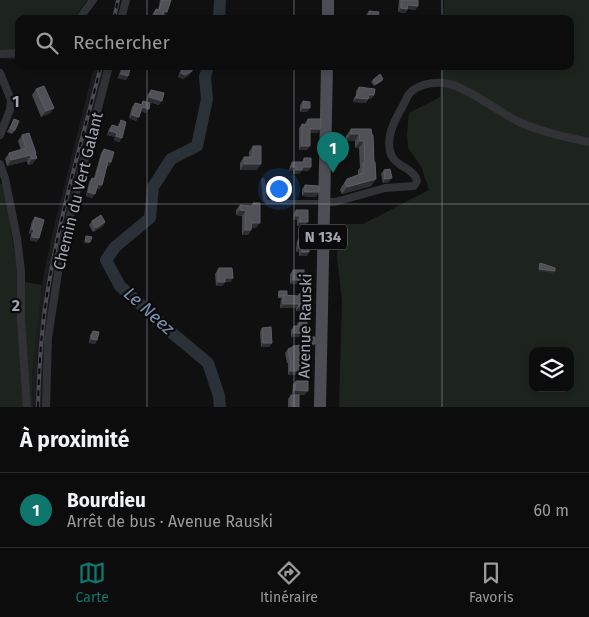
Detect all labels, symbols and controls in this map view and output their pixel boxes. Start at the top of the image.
search box [15,15,574,70]
icon: search [33,29,61,57]
text: Rechercher [73,31,170,54]
text: 1 [12,92,20,111]
street label: Chemin du Vert Galant [49,110,107,272]
pin: 1 [317,132,349,173]
your location [266,176,292,202]
road number: N 134 [299,224,347,250]
street label: Avenue Rauski [295,273,315,379]
water label: Le Neez [119,283,179,340]
text: 2 [12,296,20,315]
map controls [529,347,574,392]
button: layers [529,347,574,392]
text: À proximité [20,427,129,453]
text: Bourdieu [67,489,146,512]
text: 1 [32,501,40,520]
text: 60 m [534,501,569,520]
text: Arrêt de bus · Avenue Rauski [67,512,273,531]
tab: Carte [76,559,109,606]
tab: Itinéraire [260,559,318,606]
tab: Favoris [469,559,513,606]

